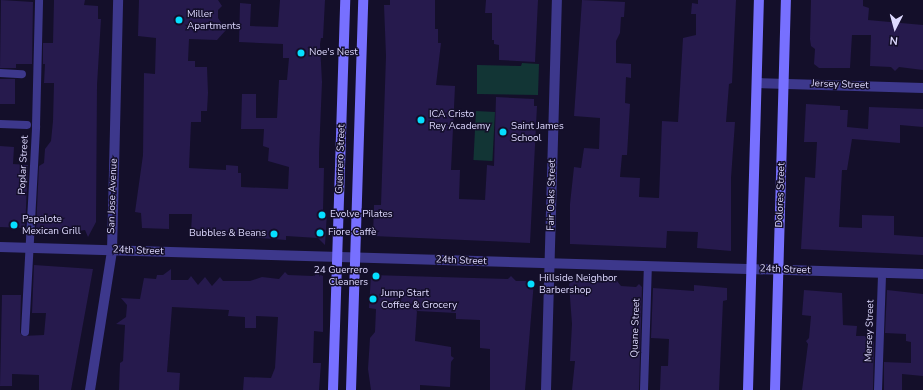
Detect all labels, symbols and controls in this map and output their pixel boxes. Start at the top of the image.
place label: Miller Apartments [187,8,241,32]
north arrow [875,8,915,48]
marker: Miller Apartments [174,15,184,25]
text: N [889,33,899,48]
place label: Noe's Nest [309,47,358,59]
marker: Noe's Nest [296,48,306,58]
street label: Jersey Street [811,78,869,92]
place label: ICA Cristo Rey Academy [429,108,490,132]
marker: ICA Cristo Rey Academy [416,115,426,125]
place label: Saint James School [511,120,564,144]
street label: Guerrero Street [334,124,348,194]
marker: Saint James School [498,127,508,137]
street label: Poplar Street [16,135,32,195]
street label: San Jose Avenue [106,158,120,234]
street label: Fair Oaks Street [545,159,559,231]
street label: Dolores Street [774,162,788,228]
place label: Evolve Pilates [330,209,393,221]
marker: Evolve Pilates [317,210,327,220]
place label: Papalote Mexican Grill [22,213,81,236]
marker: Papalote Mexican Grill [9,220,19,230]
place label: Fiore Caffè [328,227,376,239]
place label: Bubbles & Beans [189,228,266,240]
marker: Fiore Caffè [315,228,325,238]
marker: Bubbles & Beans [269,229,279,239]
street label: 24th Street [112,244,164,258]
street label: 24th Street [435,254,487,268]
street label: 24th Street [759,263,811,277]
place label: 24 Guerrero Cleaners [314,264,368,288]
marker: 24 Guerrero Cleaners [371,271,381,281]
place label: Hillside Neighbor Barbershop [539,272,617,296]
marker: Hillside Neighbor Barbershop [526,279,536,289]
place label: Jump Start Coffee & Grocery [381,287,457,310]
marker: Jump Start Coffee & Grocery [368,294,378,304]
street label: Quane Street [629,298,643,358]
street label: Mersey Street [863,300,877,362]

